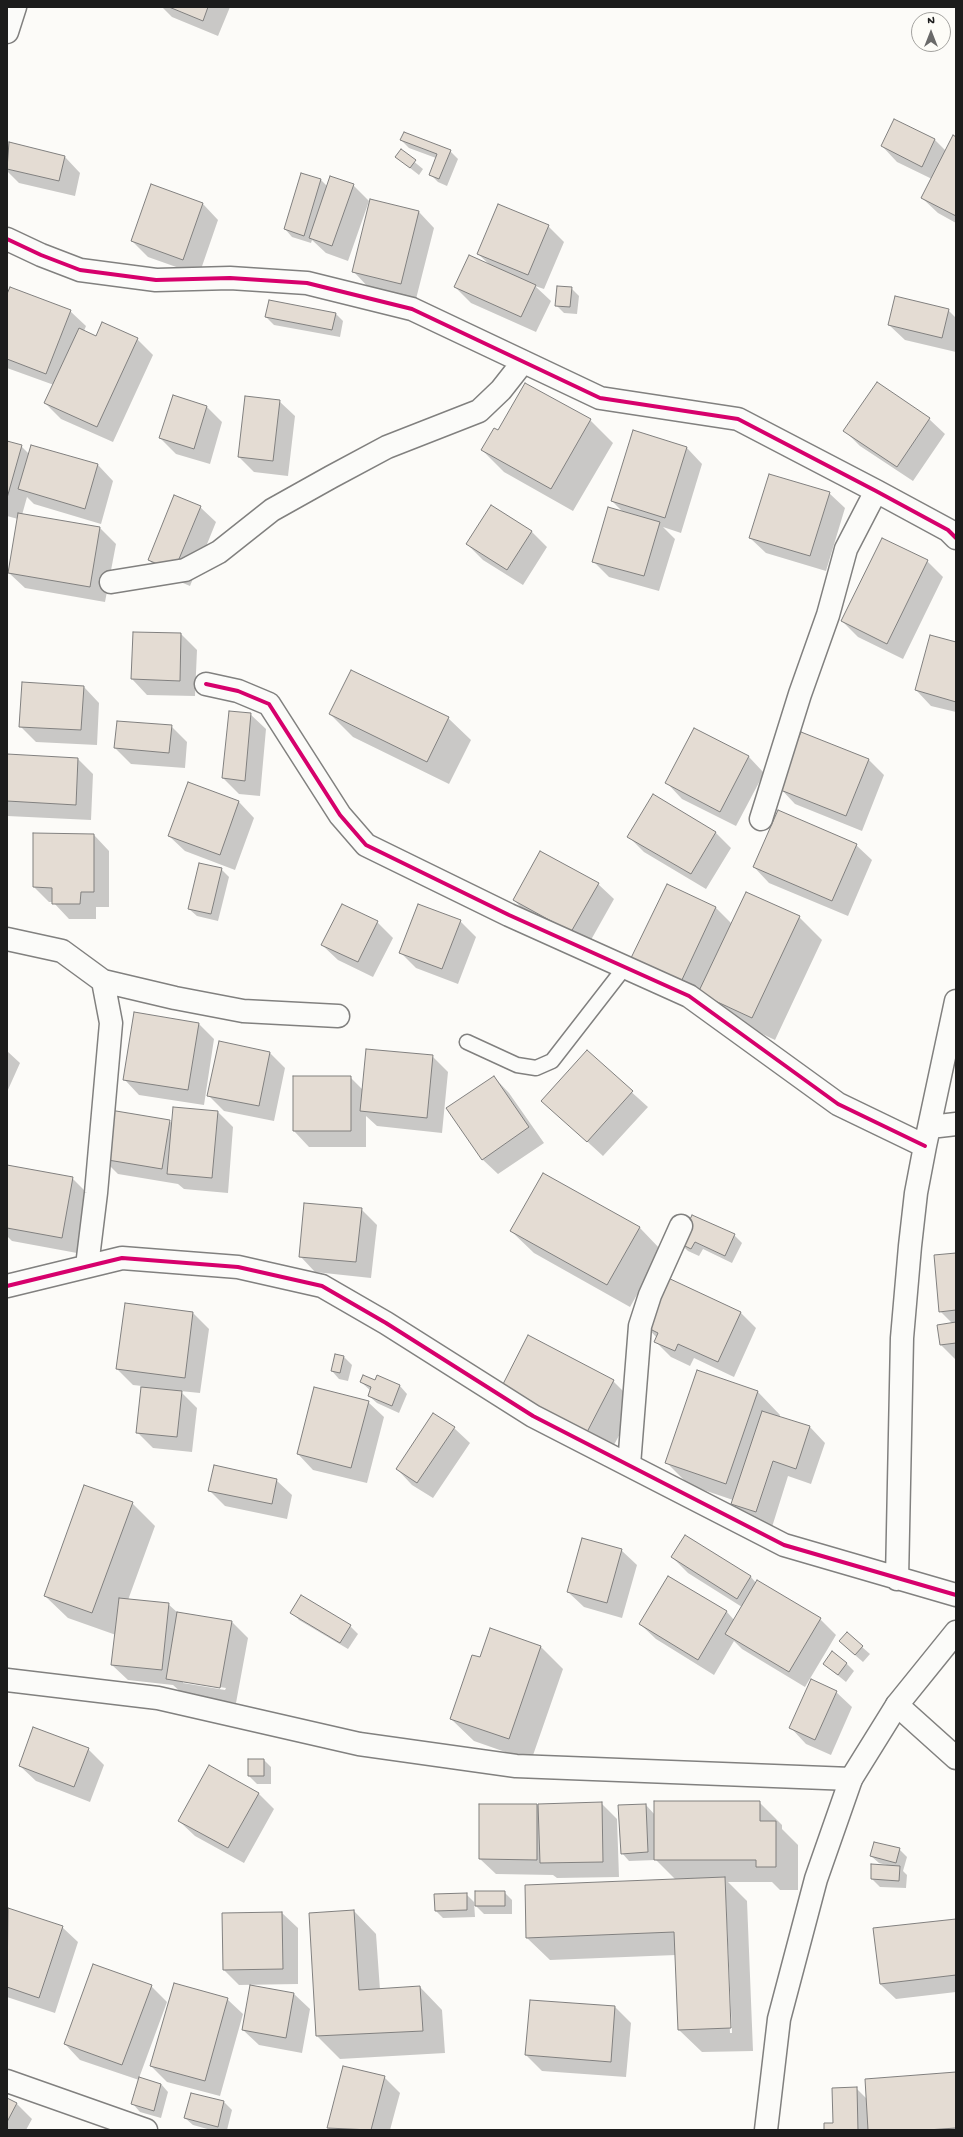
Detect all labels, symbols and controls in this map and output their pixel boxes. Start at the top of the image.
north arrow [911,12,951,52]
text: N [927,15,935,27]

